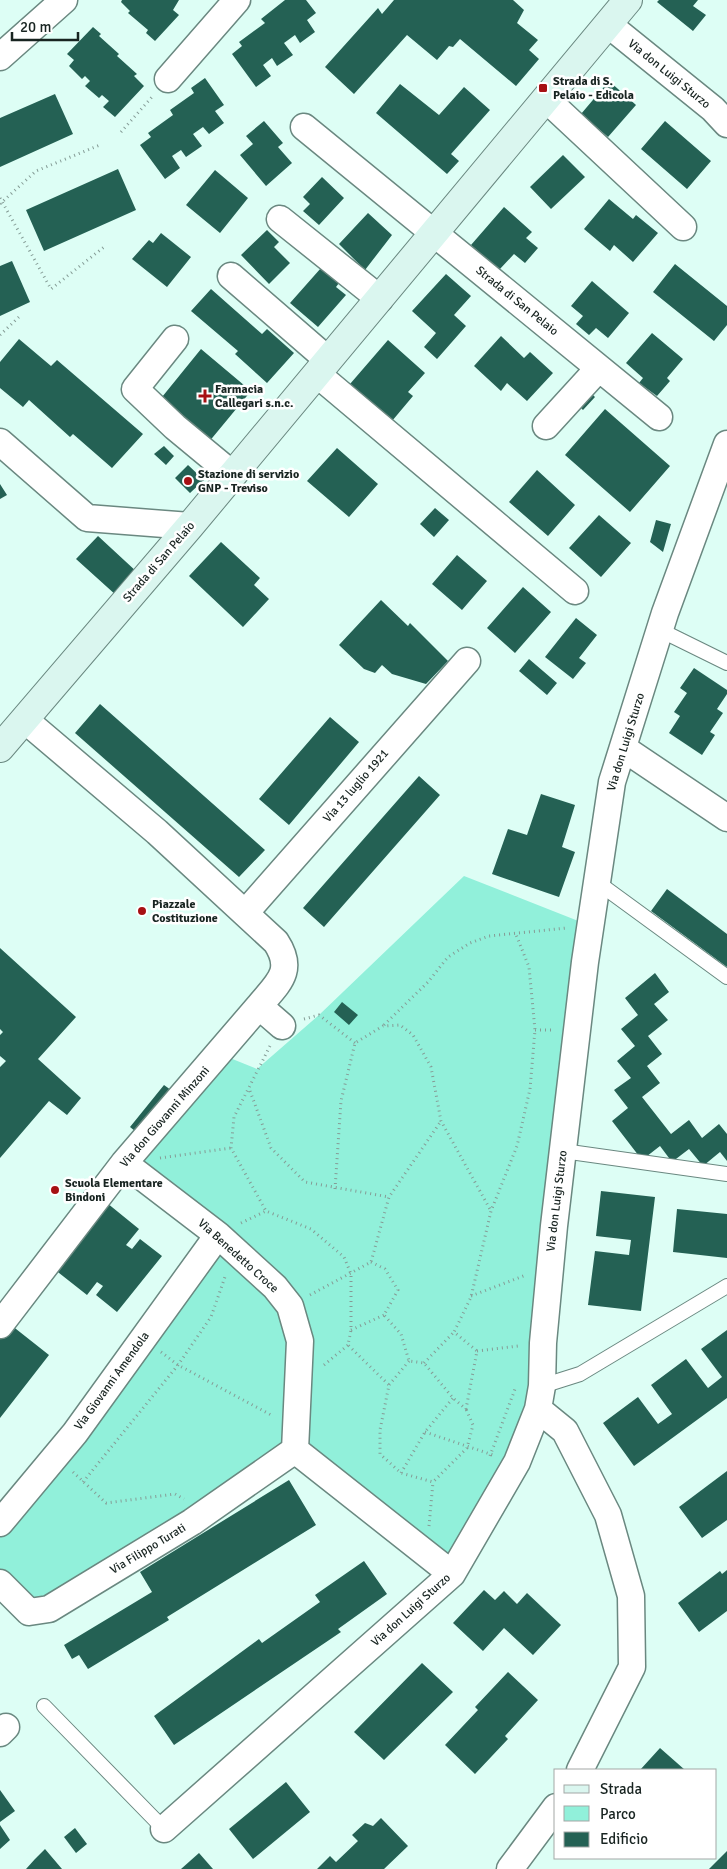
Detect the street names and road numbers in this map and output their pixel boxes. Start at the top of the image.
street label: Via don Luigi Sturzo [625,36,713,112]
street label: Strada di San Pelaio [473,263,561,339]
street label: Strada di San Pelaio [120,519,198,605]
street label: Via don Luigi Sturzo [604,691,648,793]
street label: Via 13 luglio 1921 [320,746,392,826]
street label: Via don Giovanni Minzoni [117,1063,213,1171]
street label: Via don Luigi Sturzo [543,1149,571,1253]
street label: Via Benedetto Croce [195,1216,281,1296]
street label: Via Giovanni Amendola [71,1329,153,1433]
street label: Via Filippo Turati [107,1520,189,1578]
street label: Via don Luigi Sturzo [368,1570,454,1650]

